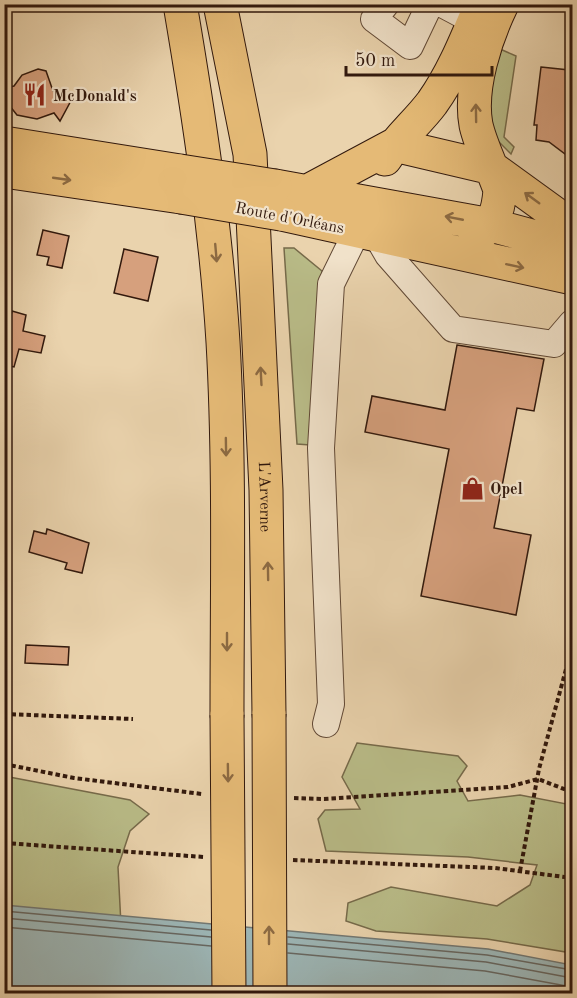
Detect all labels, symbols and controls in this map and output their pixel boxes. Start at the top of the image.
scale bar [346,39,492,77]
text: 50 m [355,52,395,70]
restaurant icon: McDonald's [22,82,48,108]
place label: McDonald's [53,89,137,105]
one-way arrow [470,103,482,123]
one-way arrow [52,174,72,185]
one-way arrow [525,191,541,204]
street label: Route d'Orléans [234,201,345,237]
one-way arrow [445,212,465,223]
one-way arrow [211,242,222,262]
one-way arrow [505,261,524,272]
one-way arrow [255,367,266,387]
one-way arrow [220,437,232,457]
street label: L'Arverne [255,461,273,532]
shop icon: Opel [459,475,485,501]
place label: Opel [490,482,523,498]
one-way arrow [262,562,274,582]
one-way arrow [221,632,233,652]
one-way arrow [222,762,234,782]
one-way arrow [263,926,275,946]

